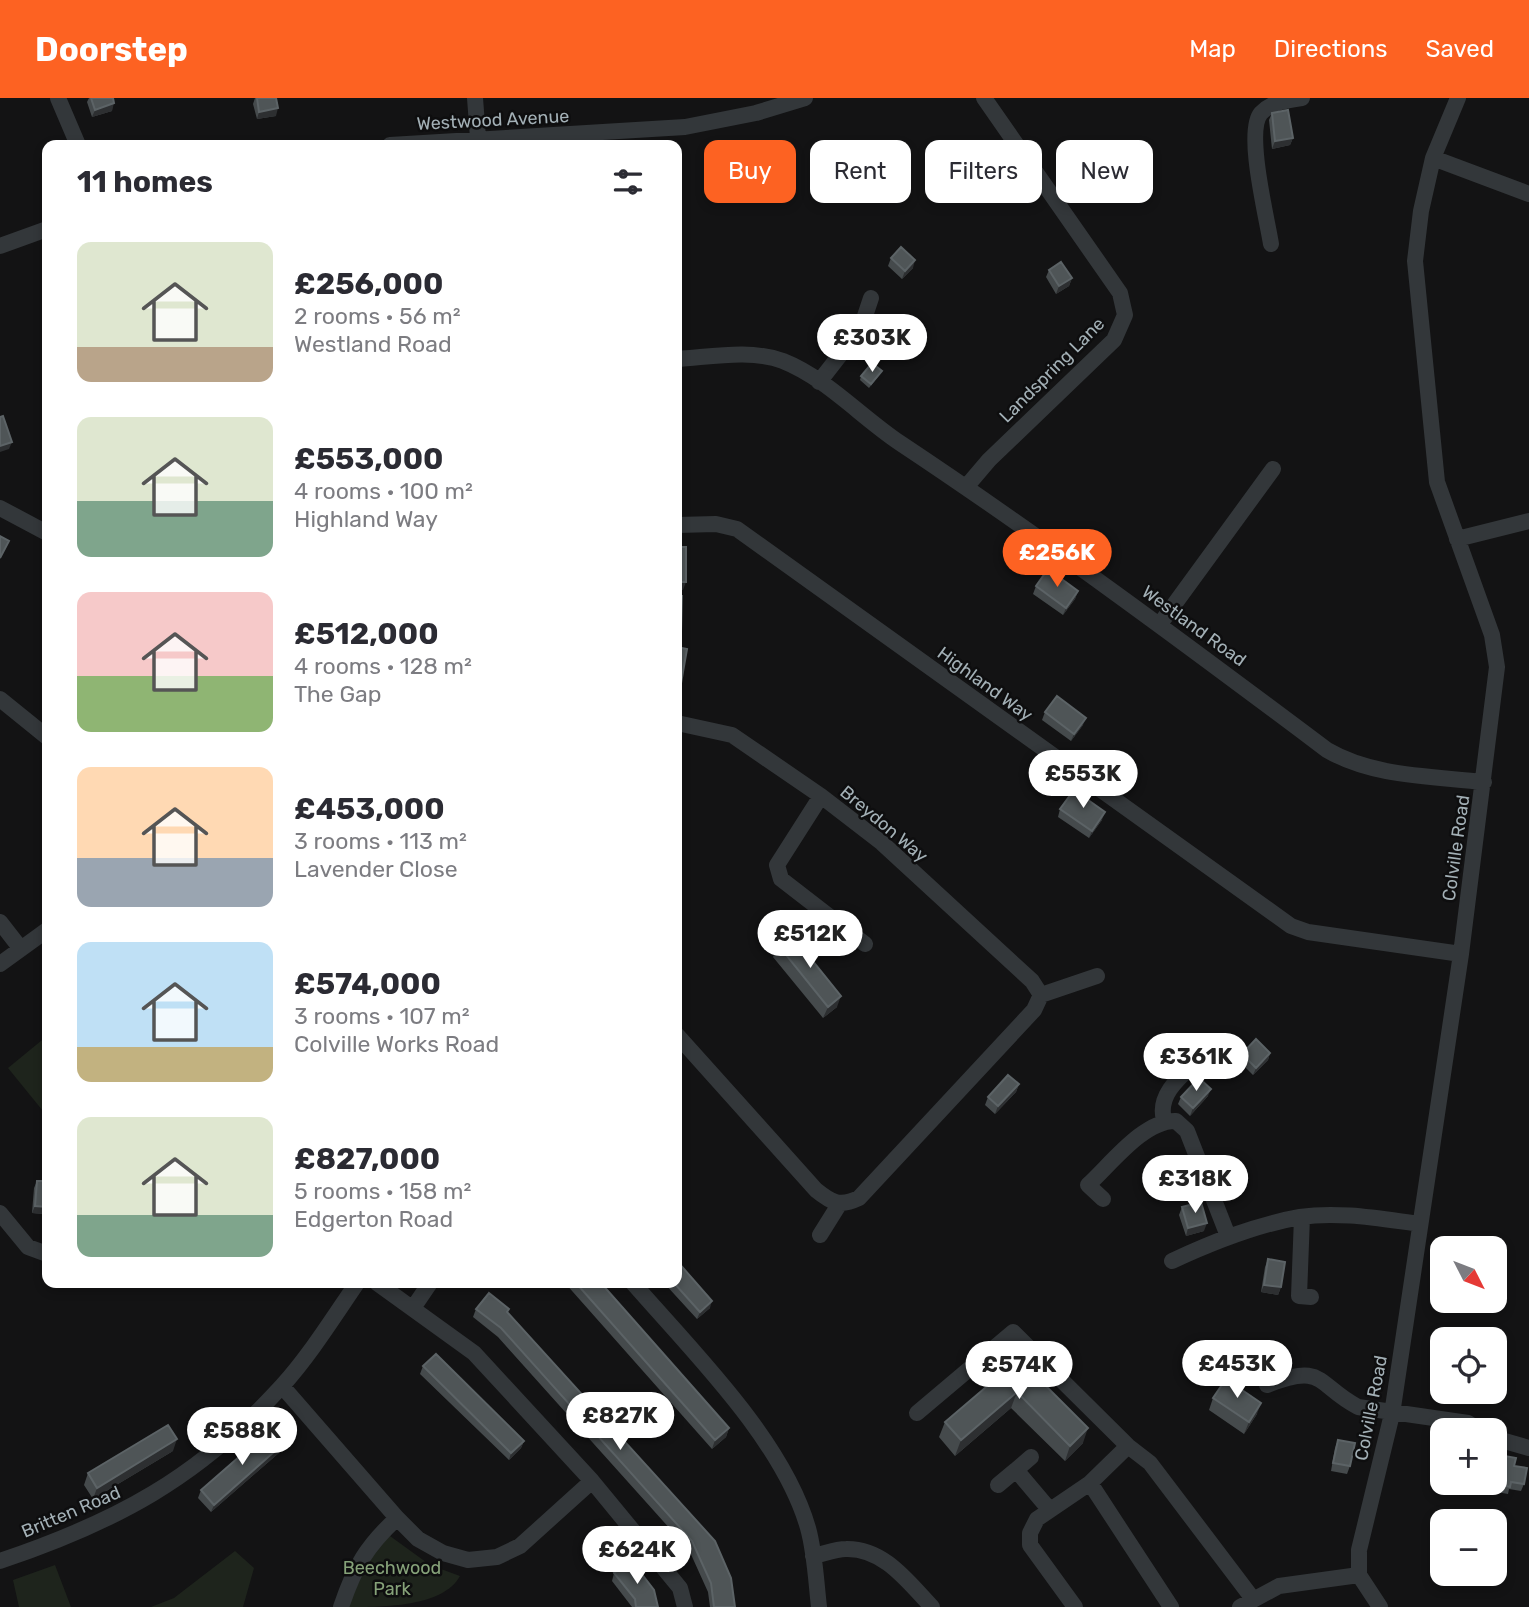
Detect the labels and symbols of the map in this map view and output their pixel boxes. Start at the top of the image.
street label: Westwood Avenue [416,105,570,135]
street label: Landspring Lane [995,313,1109,427]
pin: £303K [823,314,921,374]
pin: £256K [1008,530,1106,589]
street label: Westland Road [1138,581,1250,671]
street label: Highland Way [933,642,1037,726]
pin: £553K [1034,750,1132,810]
street label: Breydon Way [836,781,932,867]
street label: Colville Road [1438,794,1474,902]
pin: £512K [761,910,859,970]
pin: £361K [1147,1034,1245,1093]
pin: £318K [1146,1156,1244,1215]
north arrow [1430,1236,1507,1312]
pin: £453K [1188,1340,1286,1400]
pin: £574K [970,1342,1068,1401]
street label: Colville Road [1350,1353,1392,1463]
pin: £827K [571,1392,669,1452]
pin: £588K [193,1408,291,1467]
street label: Britten Road [18,1481,124,1543]
pin: £624K [588,1526,686,1586]
park label: Beechwood Park [343,1557,441,1600]

